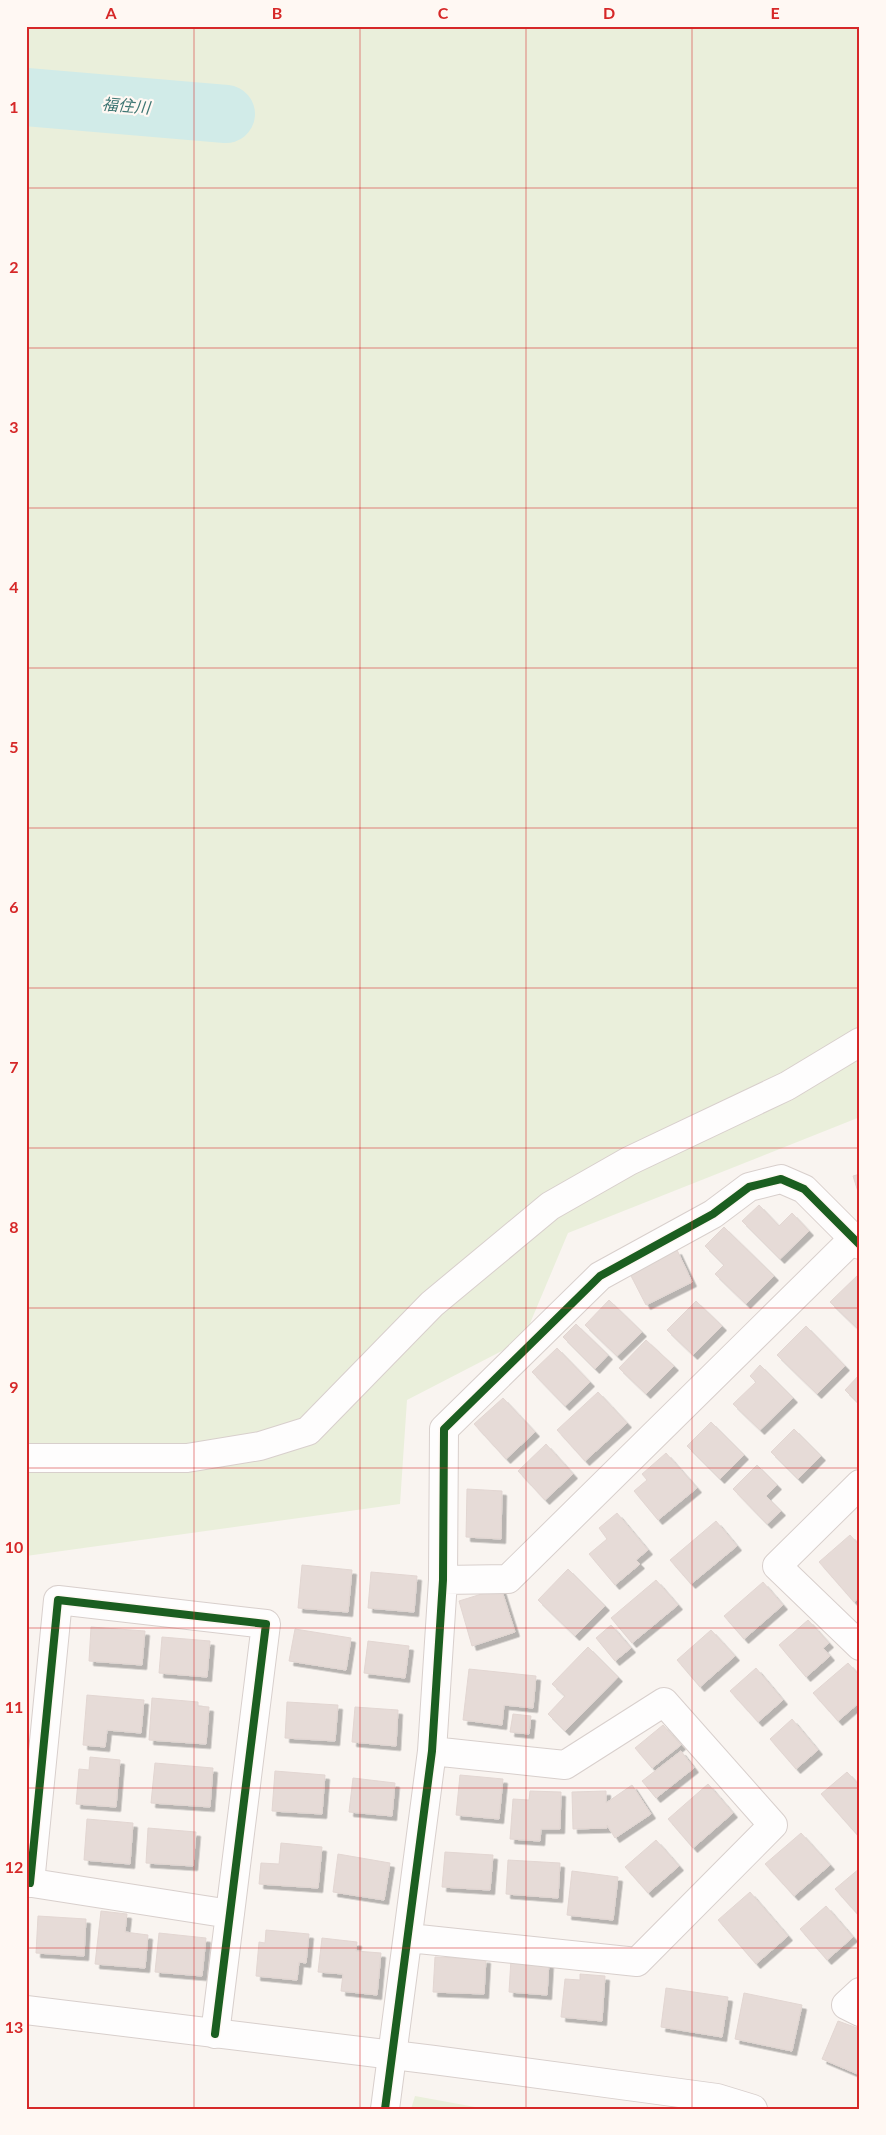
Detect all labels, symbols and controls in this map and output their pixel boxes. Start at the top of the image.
text: A [104,3,117,22]
text: B [272,3,282,22]
text: C [438,3,449,22]
text: D [603,3,615,22]
text: E [770,3,780,22]
water label: 福住川 [101,93,153,117]
text: 1 [9,97,19,116]
text: 2 [9,257,19,276]
text: 3 [9,417,19,436]
text: 4 [9,577,19,596]
text: 5 [9,737,19,756]
text: 6 [9,897,19,916]
text: 7 [9,1057,19,1076]
text: 8 [9,1217,19,1236]
text: 9 [9,1377,19,1396]
text: 10 [5,1537,23,1556]
text: 11 [5,1697,23,1716]
text: 12 [5,1857,23,1876]
text: 13 [5,2017,23,2036]

